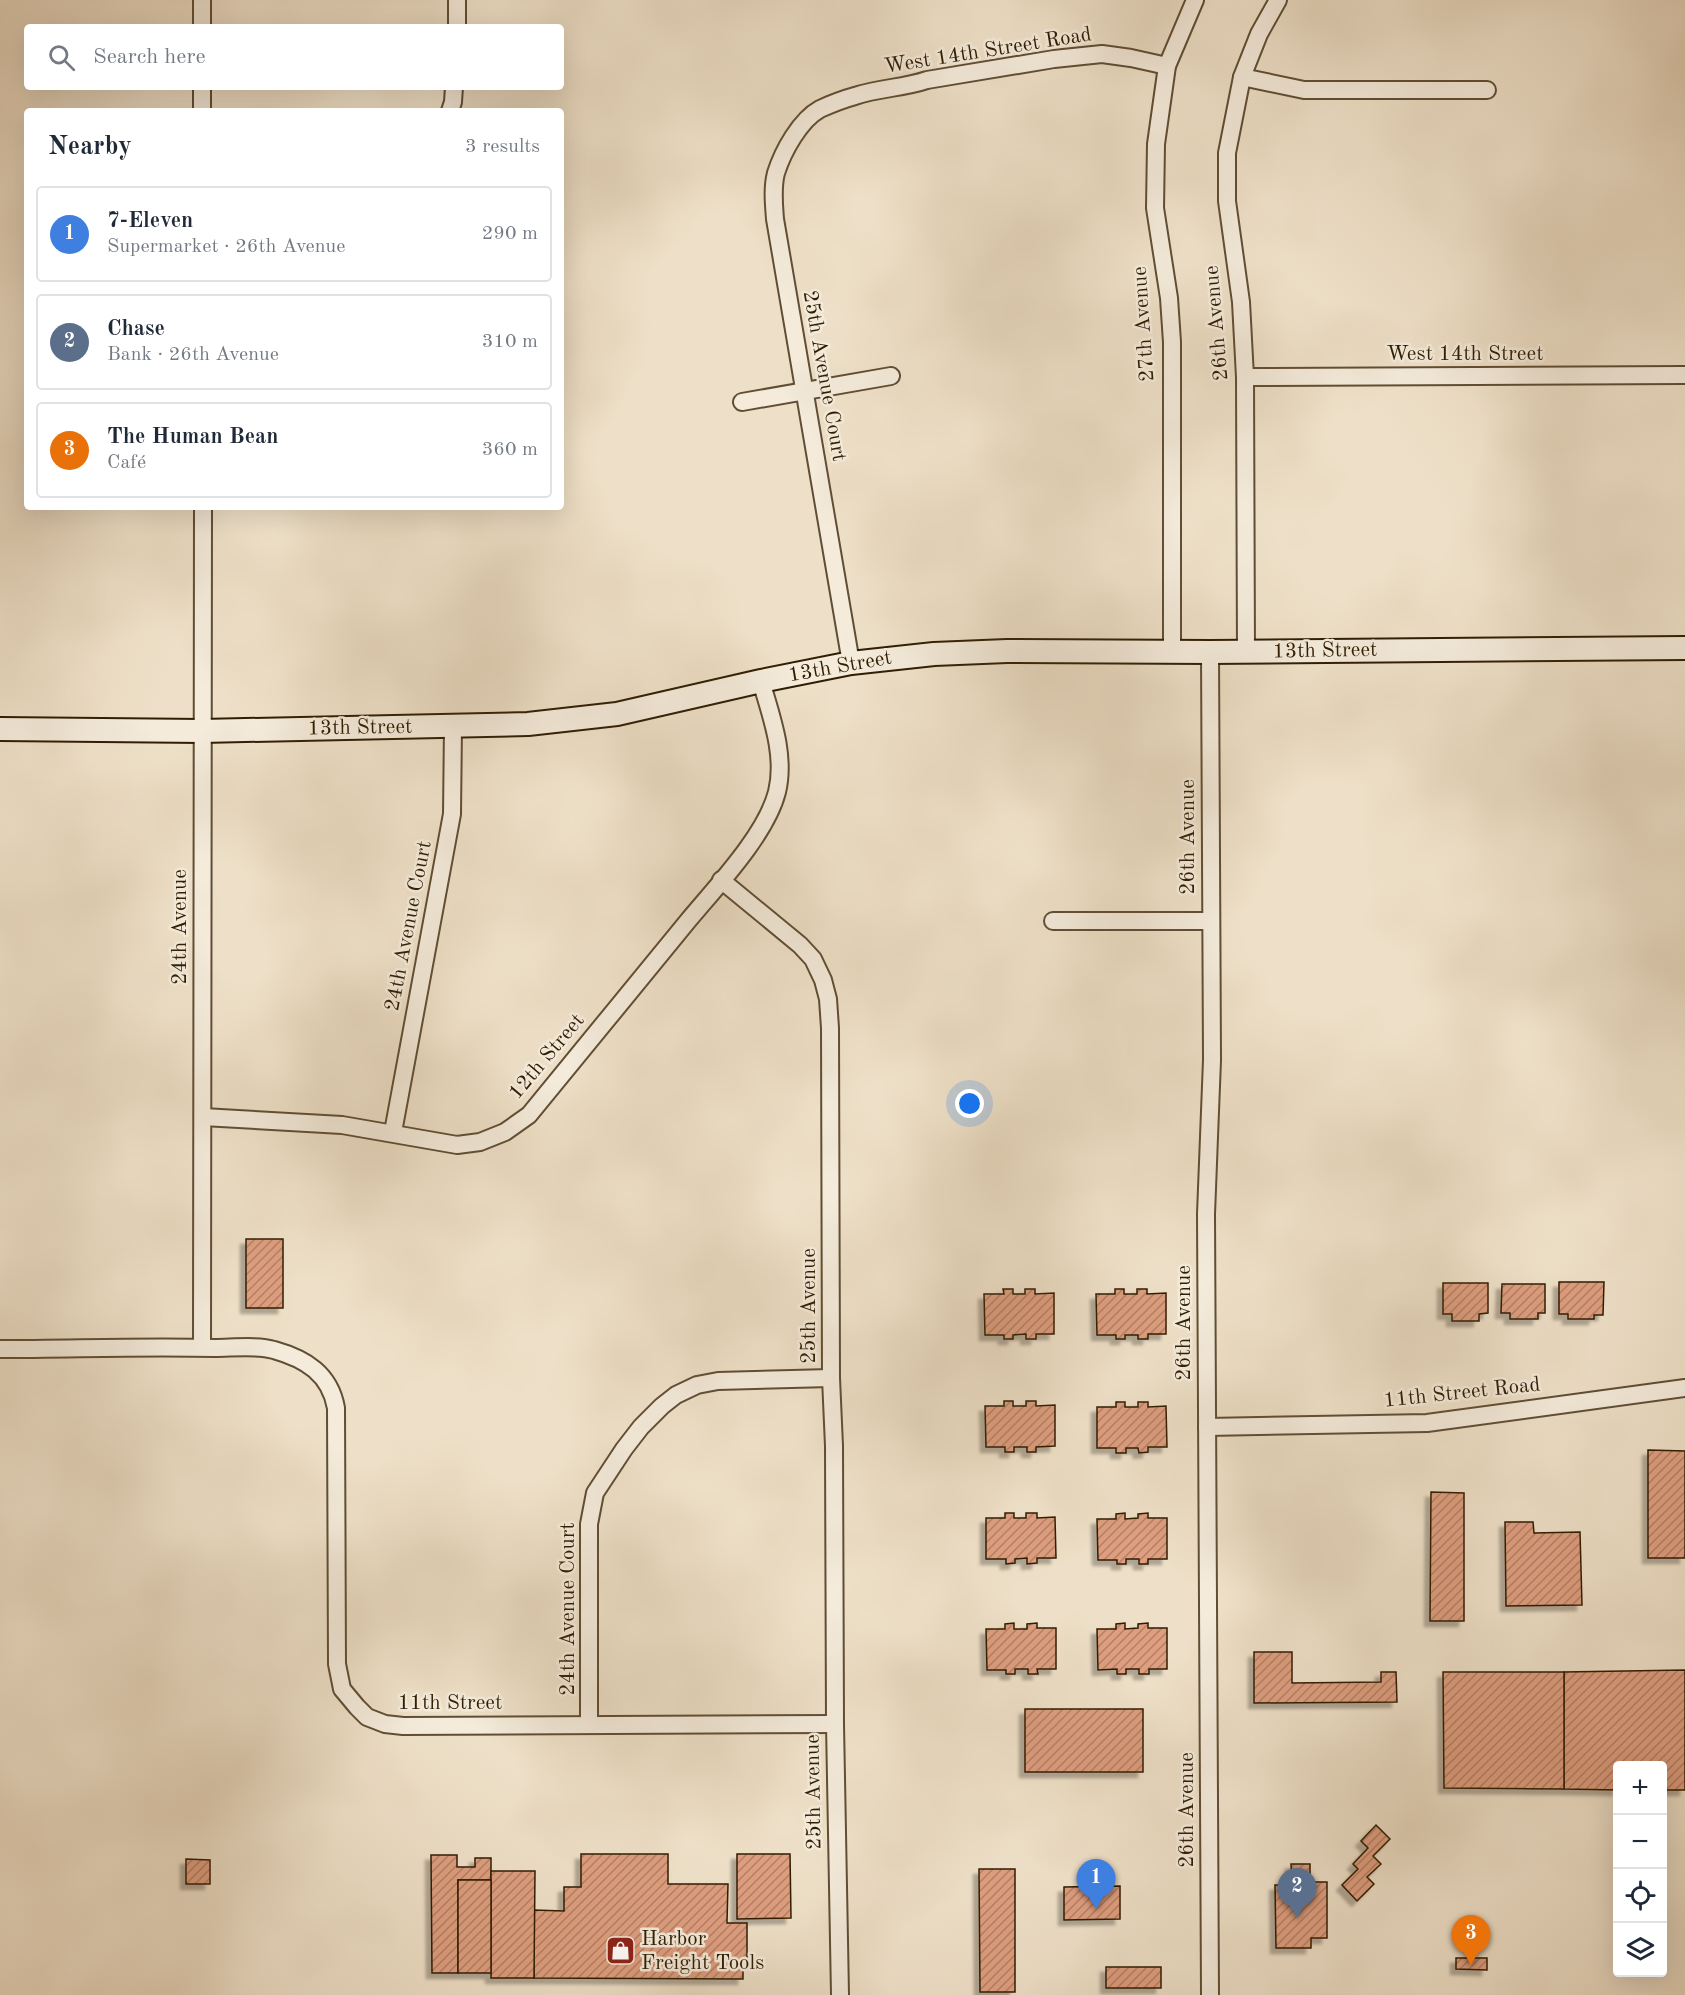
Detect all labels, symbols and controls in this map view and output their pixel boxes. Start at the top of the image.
search box [24,24,564,90]
street label: West 14th Street Road [883,24,1093,78]
icon: search [45,41,78,74]
text: Search here [93,46,206,68]
text: Nearby [48,134,132,160]
text: 3 results [465,137,540,157]
text: 7-Eleven [107,210,193,232]
text: 1 [64,224,75,244]
text: 290 m [482,224,538,244]
text: Supermarket · 26th Avenue [107,237,345,257]
street label: 26th Avenue [1201,264,1233,382]
street label: 27th Avenue [1129,266,1159,382]
street label: 25th Avenue Court [799,289,849,463]
text: Chase [107,318,165,340]
text: 2 [64,332,75,352]
text: 310 m [482,332,538,352]
street label: West 14th Street [1386,344,1544,365]
text: Bank · 26th Avenue [107,345,279,365]
text: The Human Bean [107,426,278,448]
text: 3 [64,440,75,460]
text: 360 m [482,440,538,460]
text: Café [107,453,146,473]
street label: 13th Street [1272,640,1378,662]
street label: 13th Street [787,648,893,686]
street label: 13th Street [307,717,413,739]
street label: 26th Avenue [1178,779,1199,895]
street label: 24th Avenue Court [382,839,436,1013]
street label: 24th Avenue [170,869,191,985]
street label: 12th Street [505,1010,589,1104]
your location [955,1089,984,1118]
street label: 25th Avenue [799,1248,820,1364]
street label: 26th Avenue [1174,1265,1195,1381]
street label: 11th Street Road [1383,1374,1541,1412]
street label: 24th Avenue Court [558,1522,579,1696]
street label: 11th Street [398,1693,502,1714]
street label: 25th Avenue [802,1734,826,1850]
street label: 26th Avenue [1177,1752,1198,1868]
map controls [1613,1761,1667,1977]
button: + [1613,1761,1667,1815]
button: − [1613,1815,1667,1869]
pin: 1 [1076,1860,1116,1909]
pin: 2 [1278,1868,1316,1918]
button: locate [1613,1869,1667,1923]
pin: 3 [1452,1916,1490,1965]
button: layers [1613,1923,1667,1977]
place label: Harbor Freight Tools [641,1929,764,1974]
shop icon: Harbor Freight Tools [604,1935,636,1967]

